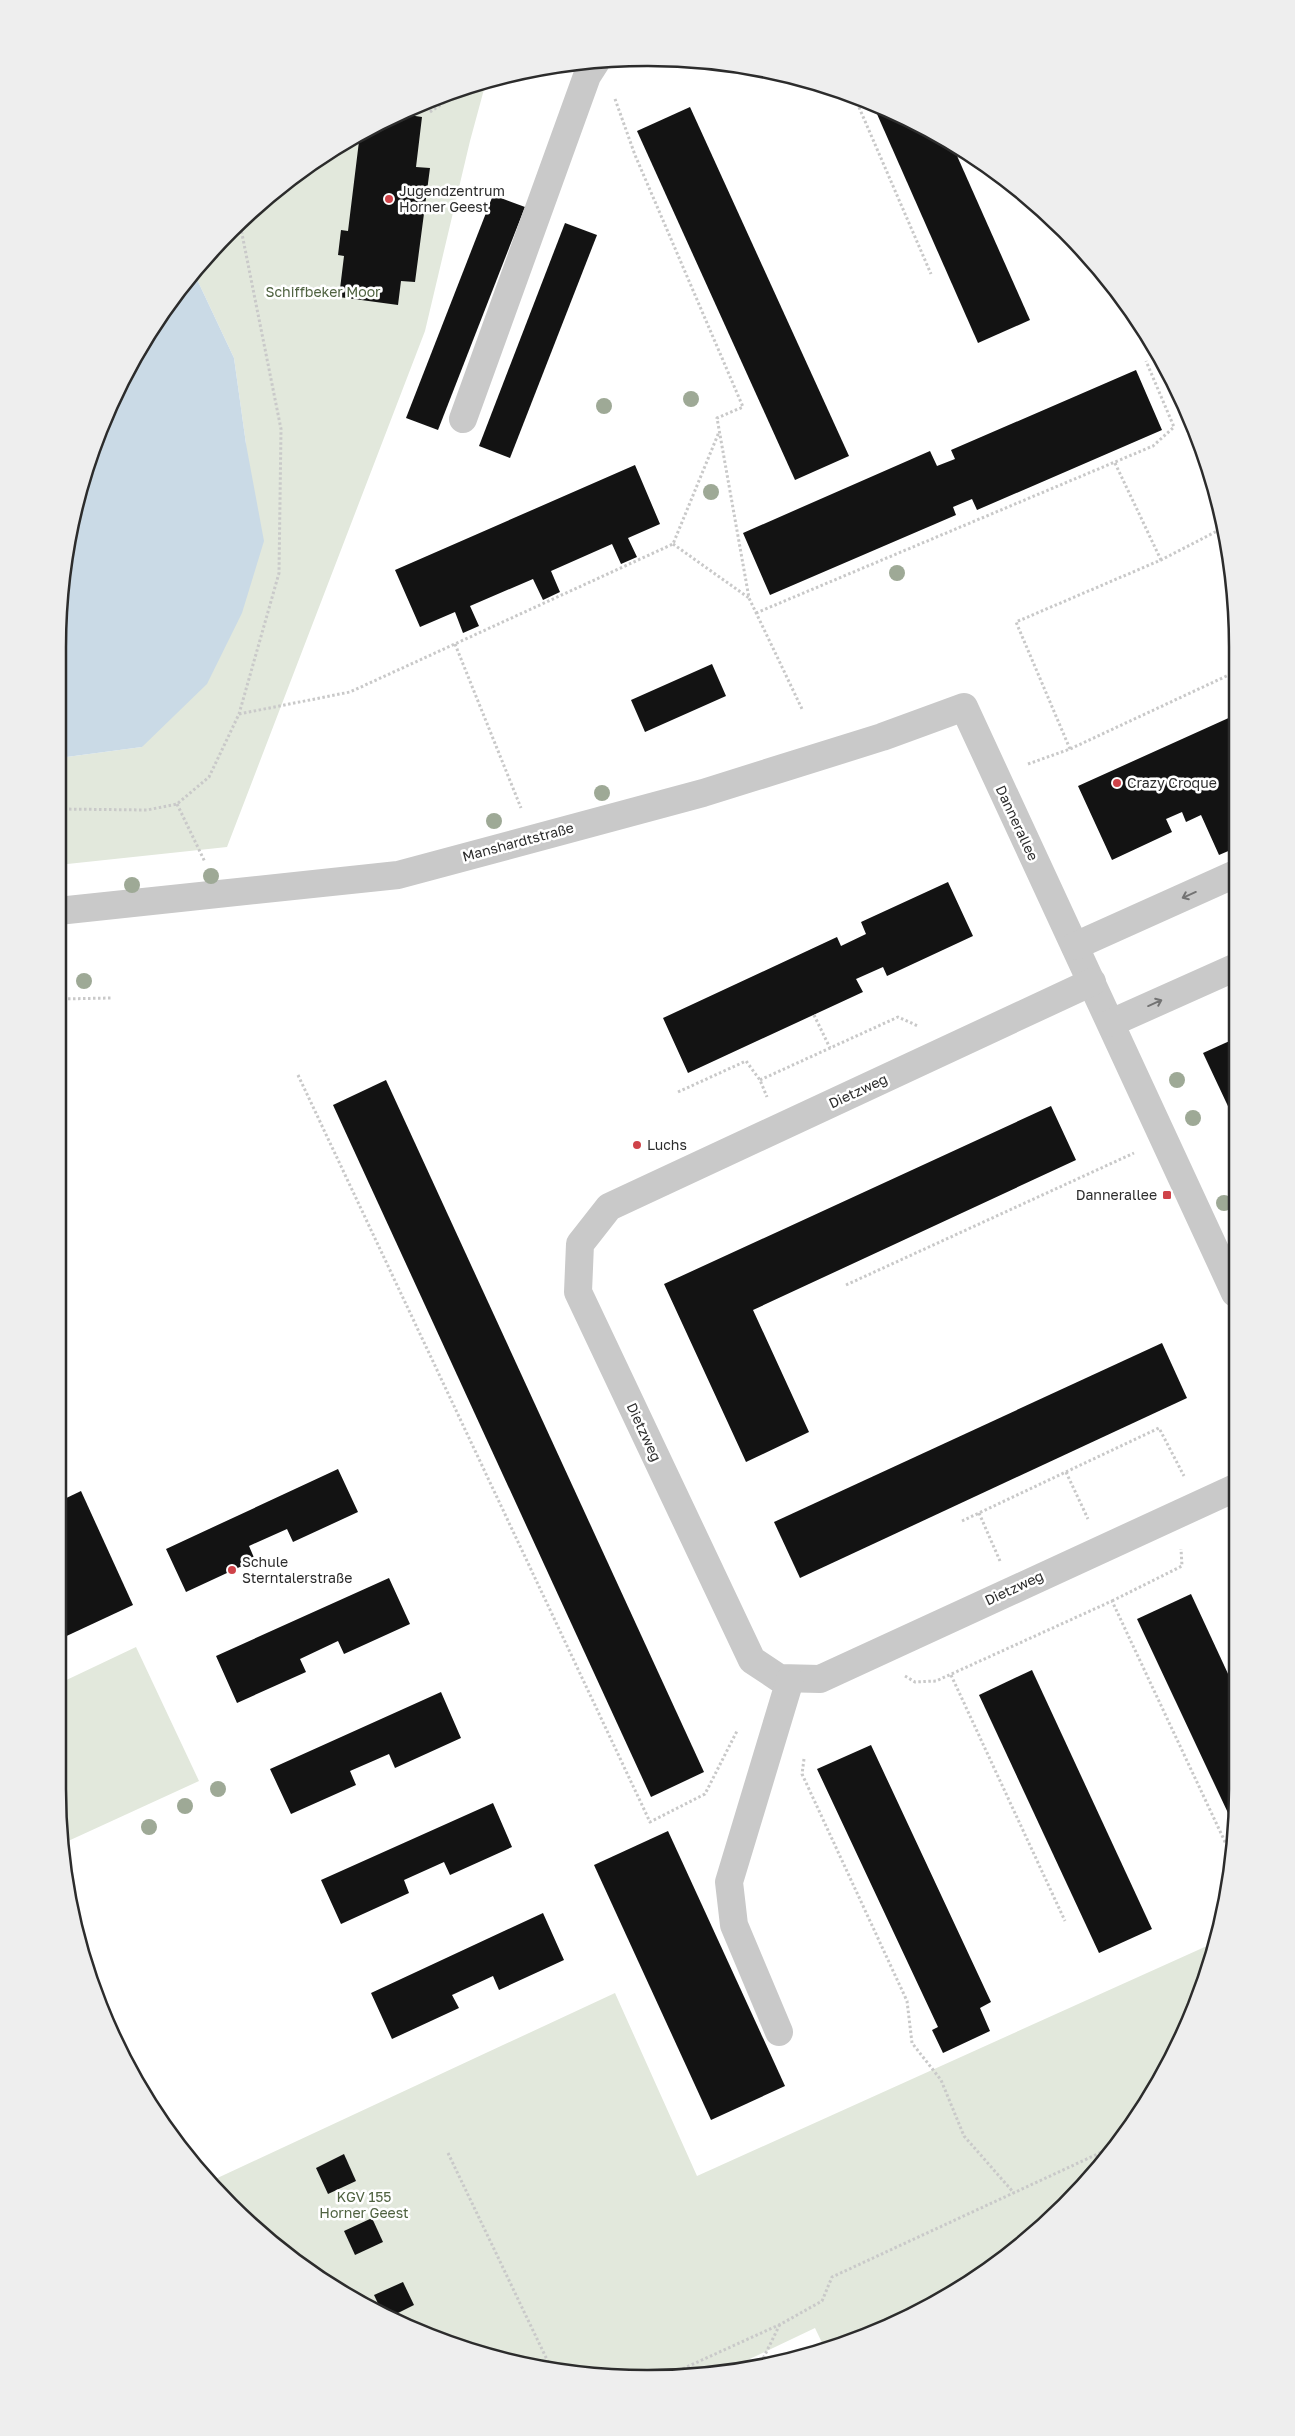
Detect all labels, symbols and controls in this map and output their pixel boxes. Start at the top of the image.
place label: Jugendzentrum Horner Geest [399,182,505,215]
marker: Jugendzentrum Horner Geest [383,193,395,205]
park label: Schiffbeker Moor [265,283,381,300]
place label: Crazy Croque [1127,774,1217,791]
marker: Crazy Croque [1111,777,1123,789]
street label: Dannerallee [993,782,1042,863]
street label: Manshardtstraße [460,818,575,865]
one-way arrow [1182,890,1197,900]
one-way arrow [1147,998,1162,1008]
street label: Dietzweg [826,1070,890,1112]
place label: Luchs [647,1136,687,1153]
marker: Luchs [631,1139,643,1151]
place label: Dannerallee [1076,1186,1157,1203]
marker: Dannerallee [1161,1189,1173,1201]
street label: Dietzweg [623,1400,665,1464]
place label: Schule Sterntalerstraße [242,1553,352,1586]
marker: Schule Sterntalerstraße [226,1564,238,1576]
street label: Dietzweg [982,1567,1046,1609]
park label: KGV 155 Horner Geest [319,2188,409,2221]

